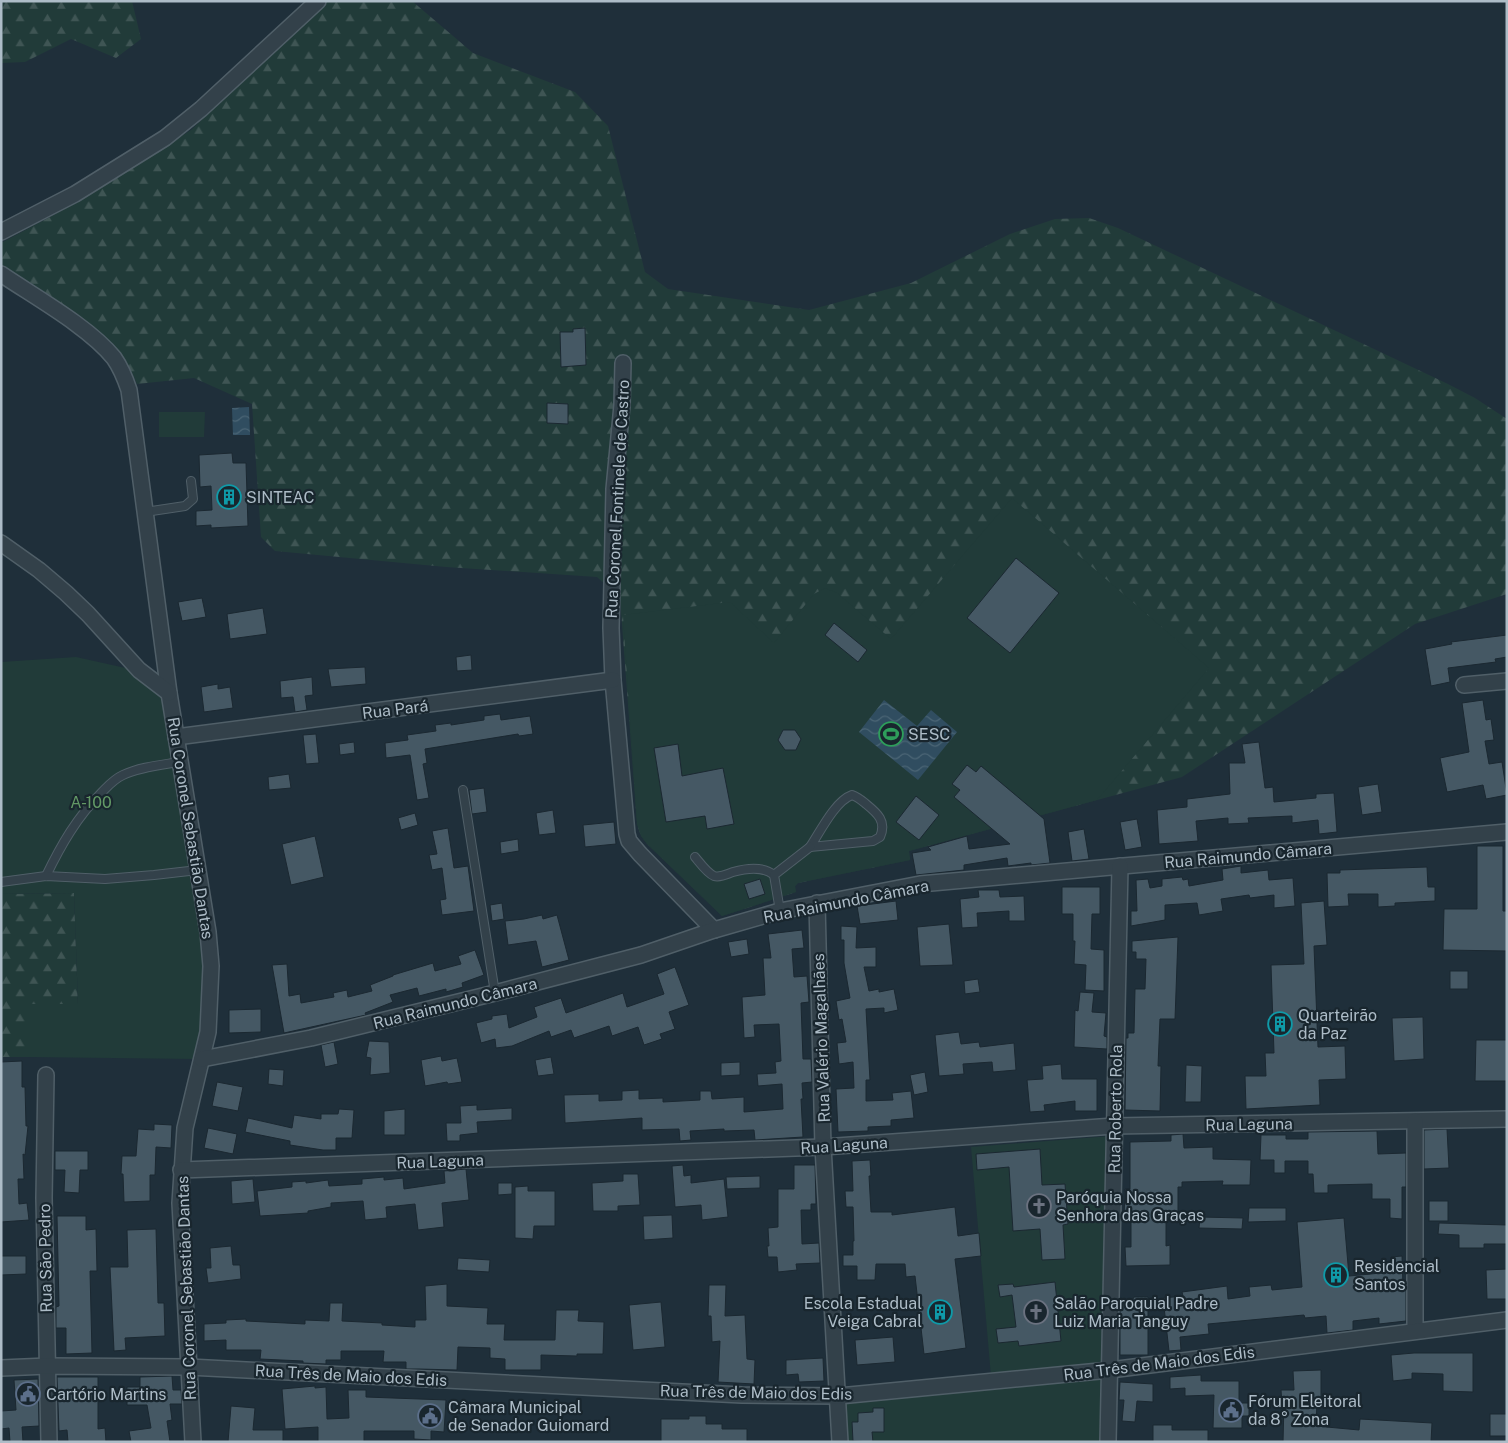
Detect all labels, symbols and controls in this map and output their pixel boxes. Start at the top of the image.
street label: Rua Coronel Fontinele de Castro [602,379,633,619]
building icon: SINTEAC [216,484,242,510]
place label: SINTEAC [246,488,314,507]
street label: Rua Pará [361,696,429,723]
street label: Rua Coronel Sebastião Dantas [164,716,217,940]
sports icon: SESC [878,721,904,747]
place label: SESC [908,725,950,744]
park label: A-100 [70,793,112,812]
street label: Rua Raimundo Câmara [1163,839,1333,872]
street label: Rua Raimundo Câmara [762,876,931,927]
street label: Rua Valério Magalhães [809,953,834,1123]
street label: Rua Raimundo Câmara [371,974,539,1033]
place label: Quarteirão da Paz [1298,1006,1377,1043]
building icon: Quarteirão da Paz [1267,1011,1293,1037]
street label: Rua Roberto Rola [1105,1044,1126,1174]
street label: Rua Laguna [1205,1114,1293,1135]
street label: Rua Laguna [800,1133,888,1158]
street label: Rua Laguna [396,1150,484,1173]
street label: Rua Coronel Sebastião Dantas [173,1175,200,1401]
place label: Paróquia Nossa Senhora das Graças [1056,1188,1204,1225]
church icon: Paróquia Nossa Senhora das Graças [1026,1193,1052,1219]
street label: Rua São Pedro [35,1203,56,1313]
place label: Residencial Santos [1354,1257,1440,1294]
building icon: Residencial Santos [1323,1262,1349,1288]
place label: Escola Estadual Veiga Cabral [804,1294,922,1331]
place label: Salão Paroquial Padre Luiz Maria Tanguy [1054,1294,1218,1331]
building icon: Escola Estadual Veiga Cabral [927,1299,953,1325]
church icon: Salão Paroquial Padre Luiz Maria Tanguy [1023,1299,1049,1325]
street label: Rua Três de Maio dos Edis [1062,1342,1256,1385]
street label: Rua Três de Maio dos Edis [254,1361,448,1390]
public building icon: Cartório Martins [15,1381,41,1407]
street label: Rua Três de Maio dos Edis [660,1381,852,1404]
place label: Cartório Martins [46,1385,166,1404]
place label: Fórum Eleitoral da 8° Zona [1248,1392,1362,1429]
public building icon: Fórum Eleitoral da 8° Zona [1218,1397,1244,1423]
place label: Câmara Municipal de Senador Guiomard [448,1398,609,1435]
public building icon: Câmara Municipal de Senador Guiomard [417,1403,443,1429]

